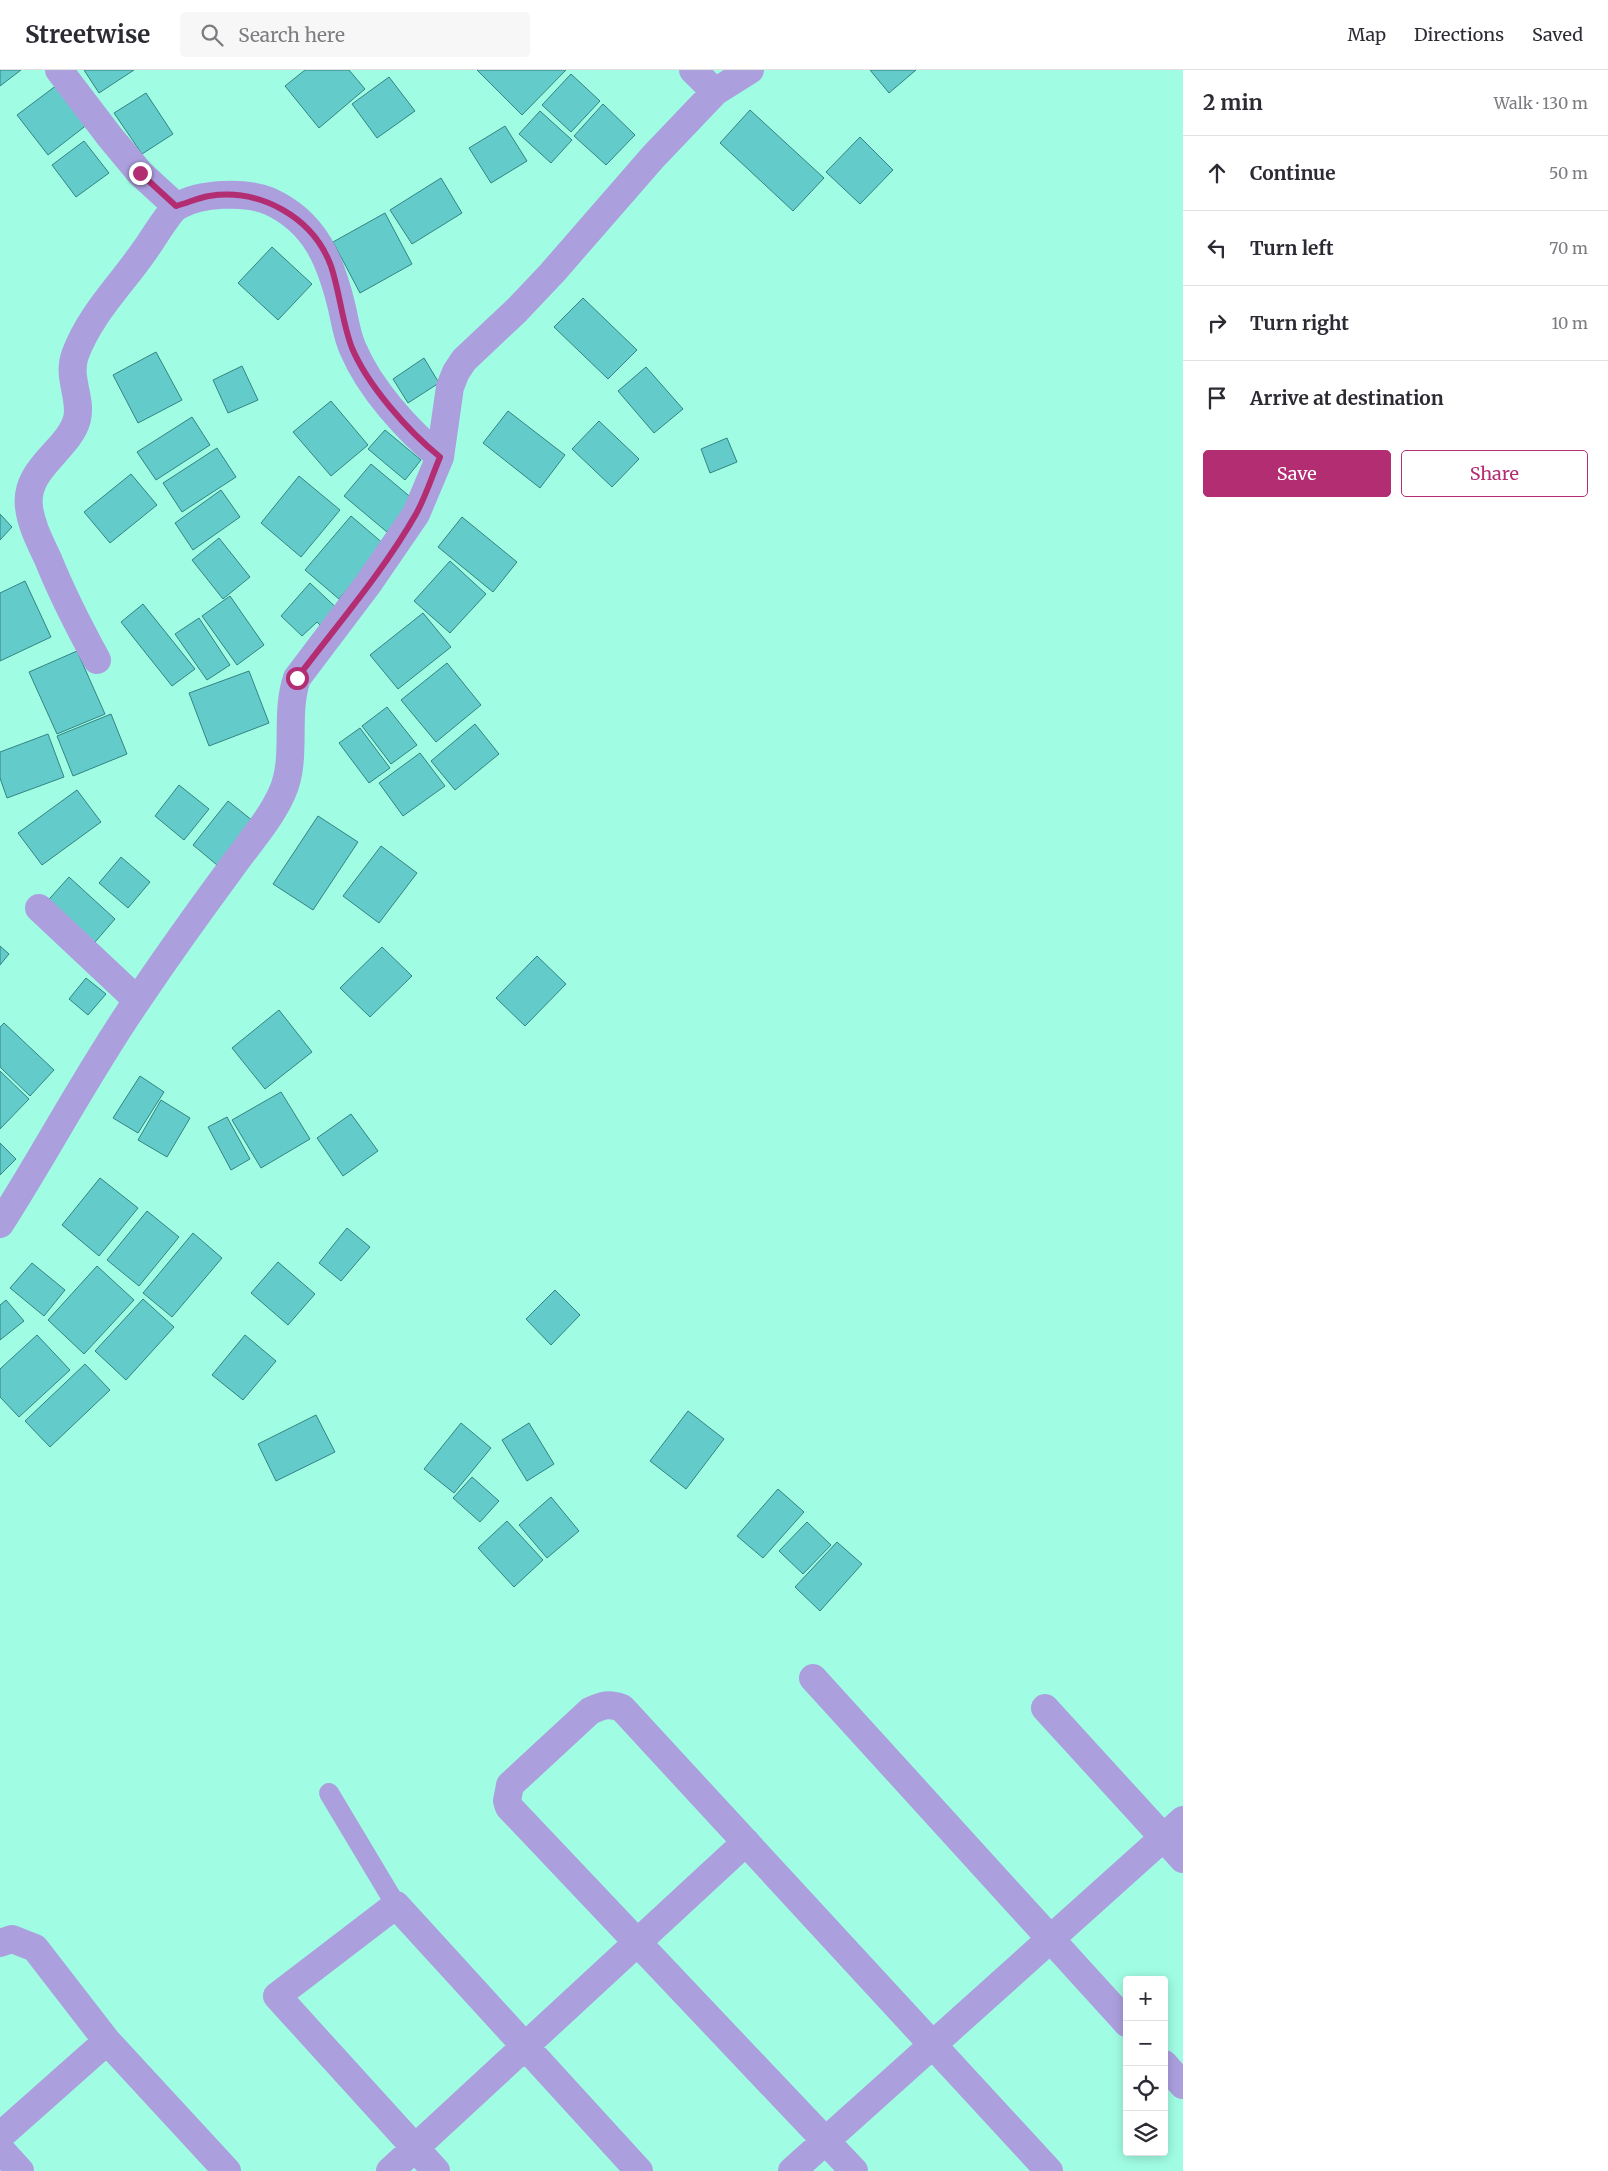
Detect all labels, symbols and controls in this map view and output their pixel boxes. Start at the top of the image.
search box [180,12,530,57]
text: Streetwise [25,19,150,50]
icon: search [198,21,226,49]
text: Search here [238,23,345,47]
text: Map [1348,23,1386,46]
text: Directions [1414,23,1504,46]
text: Saved [1532,23,1583,46]
text: 2 min [1203,89,1263,116]
text: Walk · 130 m [1494,93,1588,113]
icon: ahead [1203,159,1231,187]
text: Continue [1250,161,1336,185]
route end [129,162,152,185]
text: 50 m [1549,163,1588,183]
icon: left [1203,234,1231,262]
text: Turn left [1250,236,1334,260]
text: 70 m [1549,238,1588,258]
icon: right [1203,309,1231,337]
text: Turn right [1250,311,1349,335]
text: 10 m [1551,313,1588,333]
icon: arrive [1203,384,1231,412]
text: Arrive at destination [1250,386,1444,410]
button: Save [1203,450,1391,497]
button: Share [1401,450,1588,497]
route start [286,667,309,690]
map controls [1123,1976,1168,2156]
button: + [1123,1976,1168,2021]
button: − [1123,2021,1168,2066]
button: locate [1123,2066,1168,2111]
button: layers [1123,2111,1168,2156]

